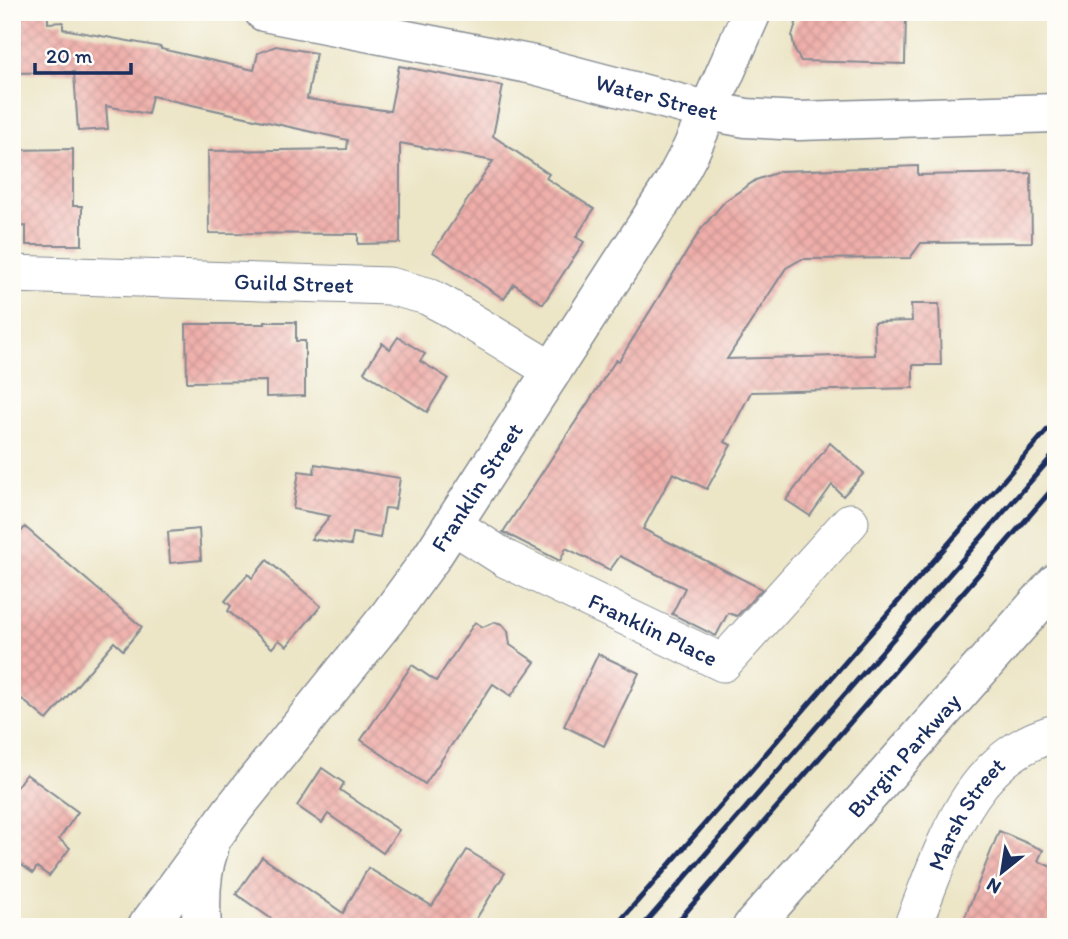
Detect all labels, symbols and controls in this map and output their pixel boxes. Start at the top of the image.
scale bar [35,32,131,76]
text: 20 m [46,43,93,68]
street label: Water Street [592,68,721,126]
street label: Guild Street [234,267,355,299]
street label: Franklin Street [425,417,529,557]
street label: Franklin Place [584,587,722,672]
street label: Burgin Parkway [841,687,966,823]
street label: Marsh Street [922,751,1011,874]
north arrow [967,838,1036,908]
text: N [982,873,1005,899]

